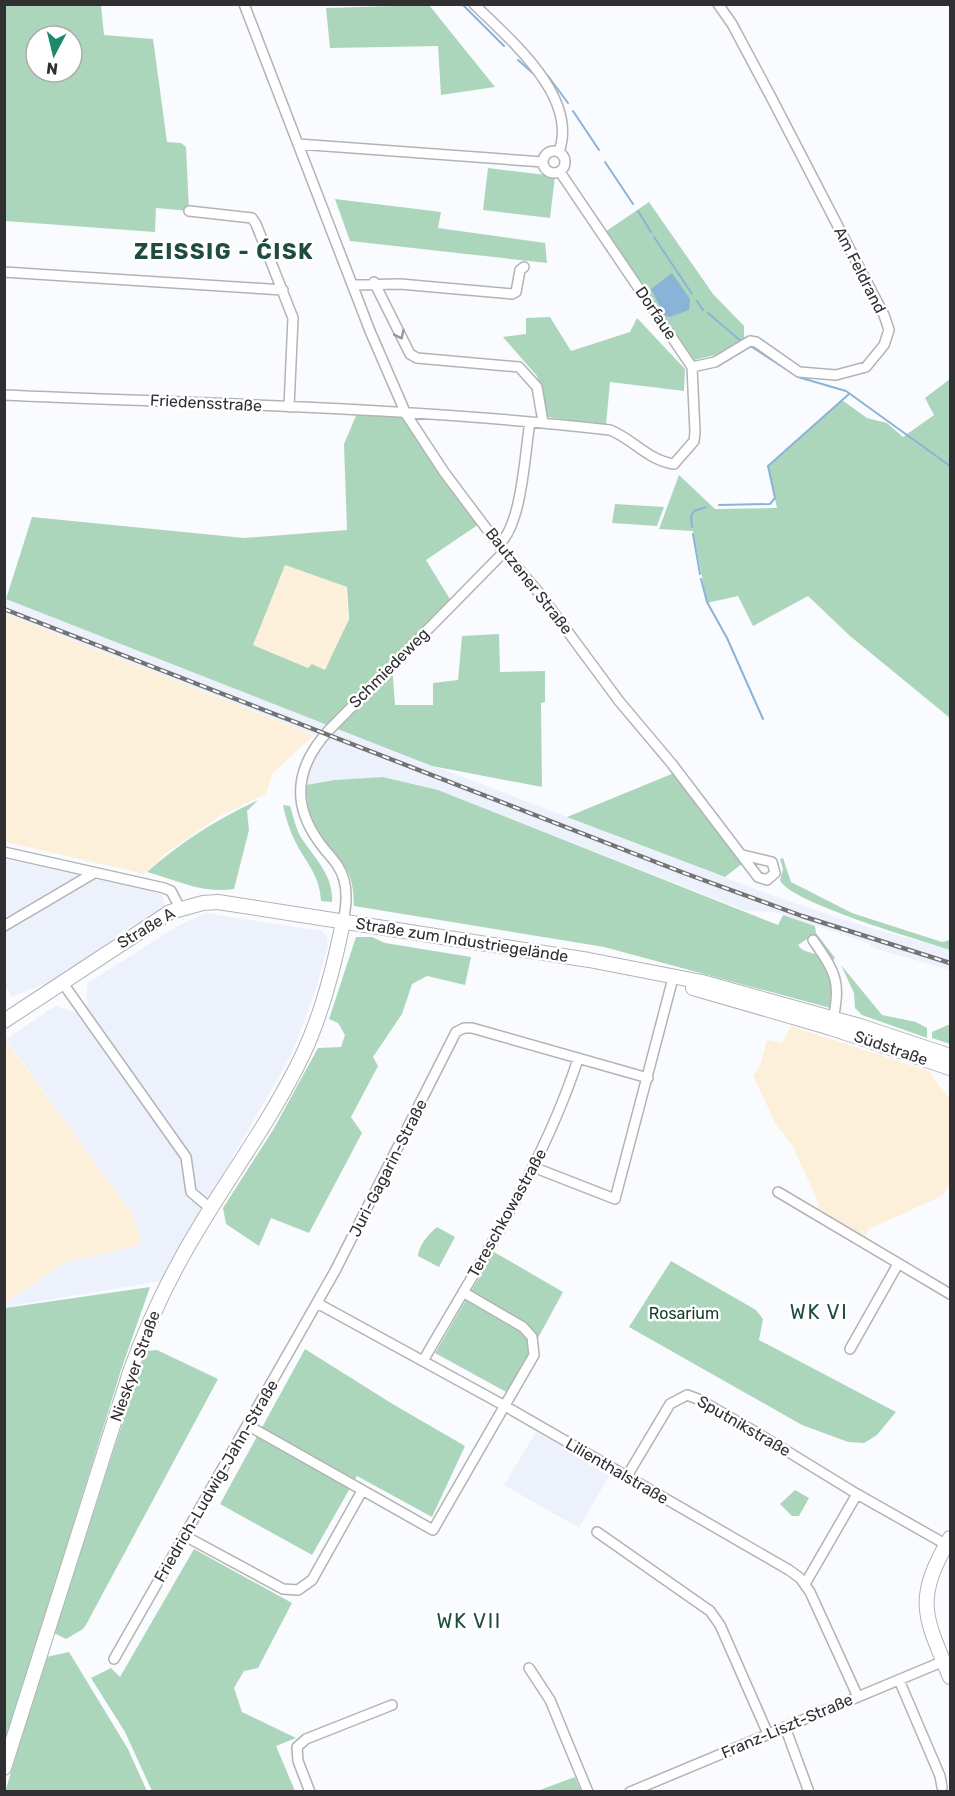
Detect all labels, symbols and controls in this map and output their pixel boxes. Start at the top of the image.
north arrow [24,24,84,84]
text: N [45,58,59,79]
street label: Am Feldrand [830,224,890,316]
district label: ZEISSIG - ĆISK [134,238,314,265]
street label: Dorfaue [631,283,681,343]
one-way arrow [393,328,405,339]
street label: Friedensstraße [150,391,262,415]
street label: Bautzener Straße [481,524,577,638]
street label: Schmiedeweg [345,624,433,712]
street label: Straße A [114,903,178,953]
street label: Straße zum Industriegelände [354,914,570,966]
street label: Südstraße [852,1027,930,1069]
street label: Juri-Gagarin-Straße [345,1096,431,1240]
street label: Tereschkowastraße [464,1145,550,1281]
district label: WK VI [790,1300,848,1324]
park label: Rosarium [649,1304,719,1323]
street label: Nieskyer Straße [106,1308,164,1424]
street label: Friedrich-Ludwig-Jahn-Straße [150,1376,282,1586]
street label: Sputnikstraße [694,1392,794,1460]
street label: Lilienthalstraße [562,1434,672,1508]
district label: WK VII [436,1609,502,1633]
street label: Franz-Liszt-Straße [718,1690,856,1762]

